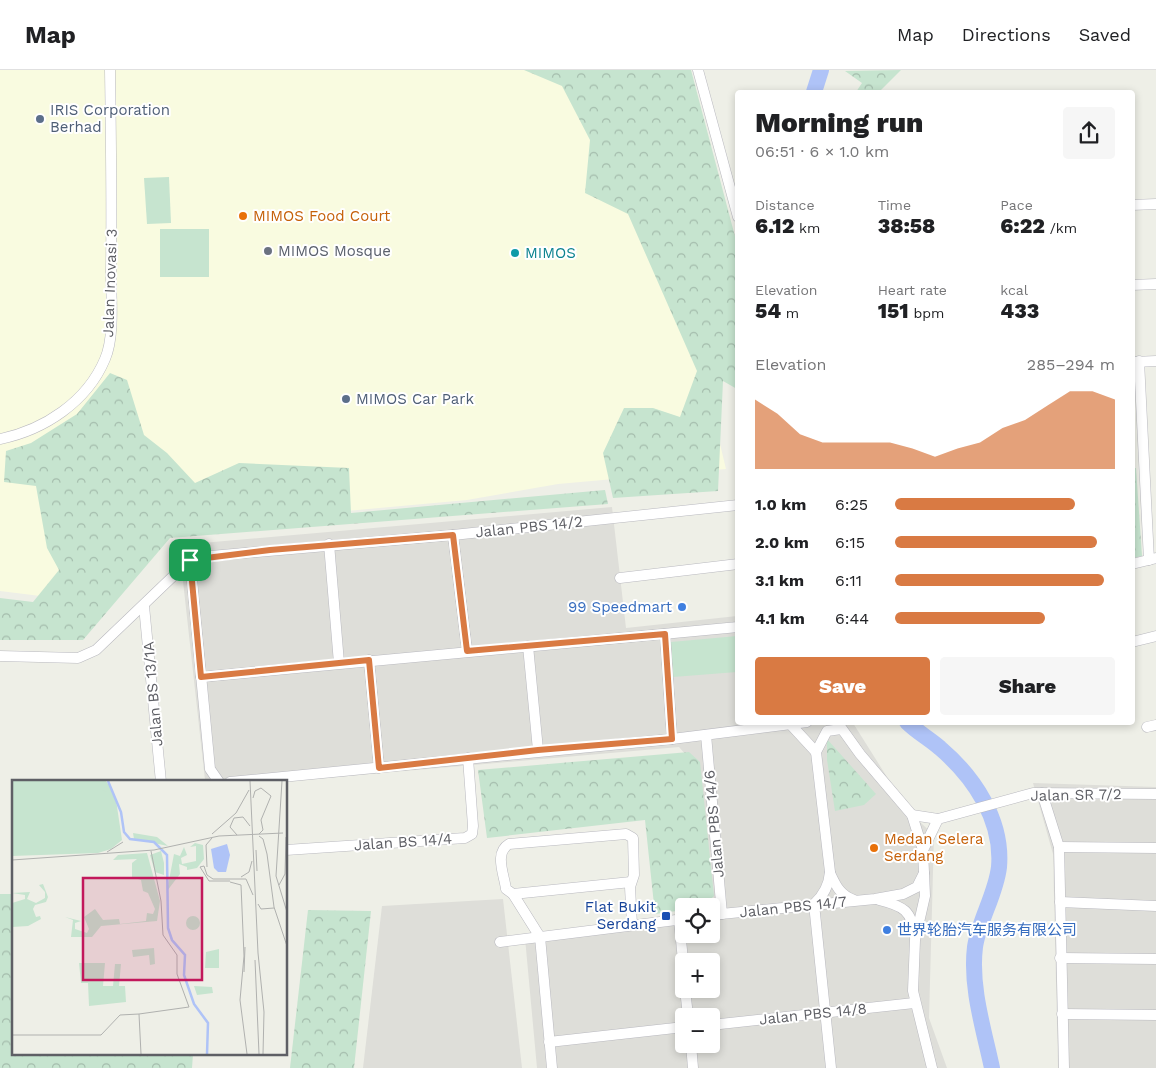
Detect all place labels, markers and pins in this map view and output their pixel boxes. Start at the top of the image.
place label: IRIS Corporation Berhad [50,101,170,136]
marker: IRIS Corporation Berhad [34,113,46,125]
place label: MIMOS Food Court [253,207,391,225]
marker: MIMOS Food Court [237,210,249,222]
place label: MIMOS Mosque [278,242,391,260]
place label: MIMOS [525,244,576,262]
marker: MIMOS Mosque [262,245,274,257]
marker: MIMOS [509,247,521,259]
place label: MIMOS Car Park [356,390,474,408]
marker: MIMOS Car Park [340,393,352,405]
pin [169,539,211,581]
place label: 99 Speedmart [568,598,673,616]
marker: 99 Speedmart [676,601,688,613]
place label: Medan Selera Serdang [884,830,984,865]
marker: Medan Selera Serdang [868,842,880,854]
place label: Flat Bukit Serdang [585,898,657,933]
marker: Flat Bukit Serdang [660,910,672,922]
place label: 世界轮胎汽车服务有限公司 [897,921,1077,939]
marker: 世界轮胎汽车服务有限公司 [881,924,893,936]

